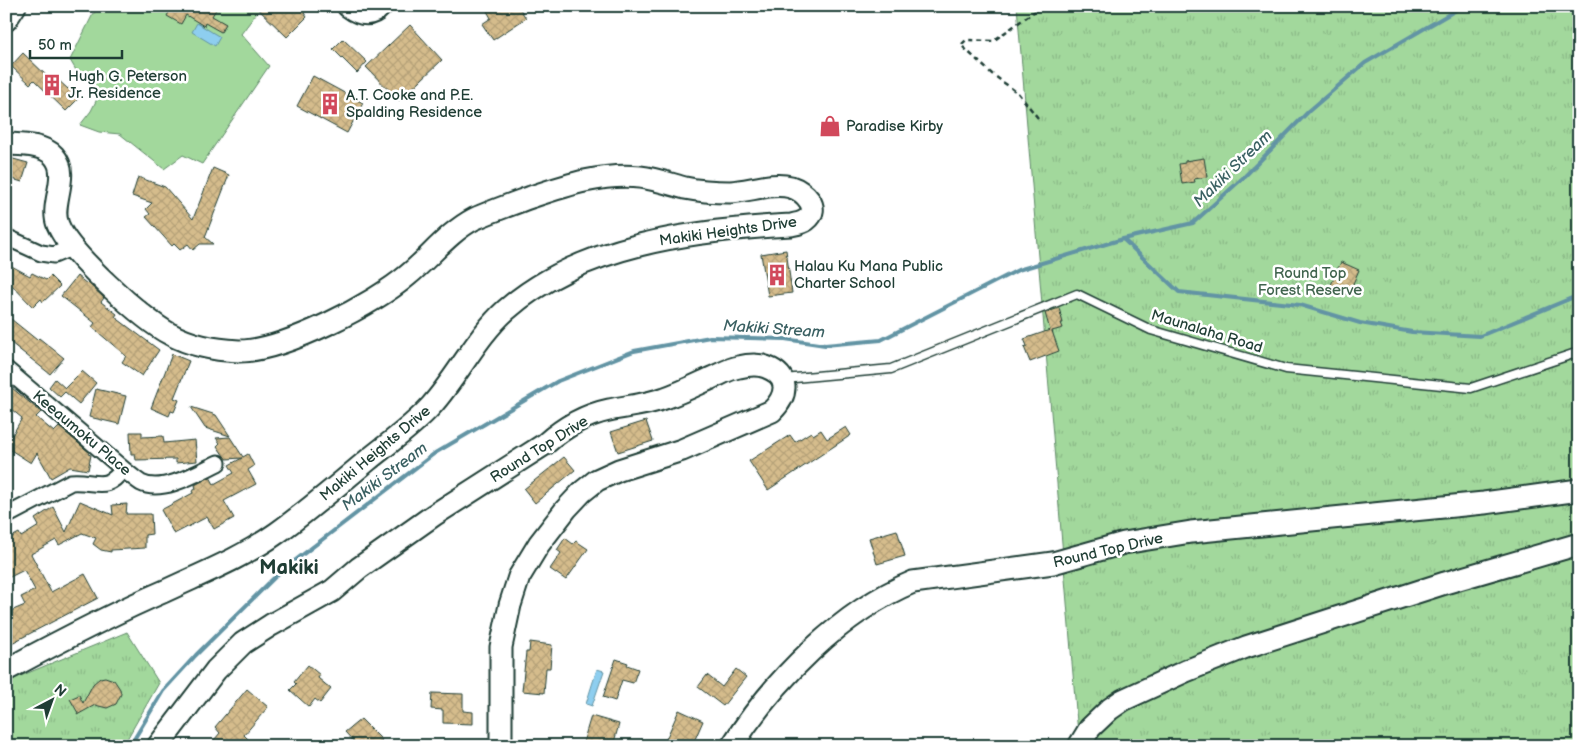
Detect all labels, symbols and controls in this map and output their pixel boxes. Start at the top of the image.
scale bar [30,28,122,60]
text: 50 m [38,36,72,55]
place label: Hugh G. Peterson Jr. Residence [68,67,187,103]
building icon: Hugh G. Peterson Jr. Residence [39,72,65,98]
place label: A.T. Cooke and P.E. Spalding Residence [346,86,482,122]
building icon: A.T. Cooke and P.E. Spalding Residence [317,91,343,117]
shop icon: Paradise Kirby [817,113,843,139]
place label: Paradise Kirby [846,117,943,136]
water label: Makiki Stream [1190,127,1276,211]
street label: Makiki Heights Drive [658,212,798,251]
place label: Halau Ku Mana Public Charter School [794,257,943,293]
building icon: Halau Ku Mana Public Charter School [764,262,790,288]
park label: Round Top Forest Reserve [1258,264,1362,300]
street label: Maunalaha Road [1149,305,1265,357]
water label: Makiki Stream [722,316,826,343]
street label: Keeaumoku Place [29,387,135,480]
street label: Makiki Heights Drive [316,401,435,505]
street label: Round Top Drive [487,412,592,487]
water label: Makiki Stream [338,439,431,516]
street label: Round Top Drive [1051,529,1165,572]
district label: Makiki [259,556,319,580]
north arrow [28,674,78,724]
text: N [51,681,70,700]

